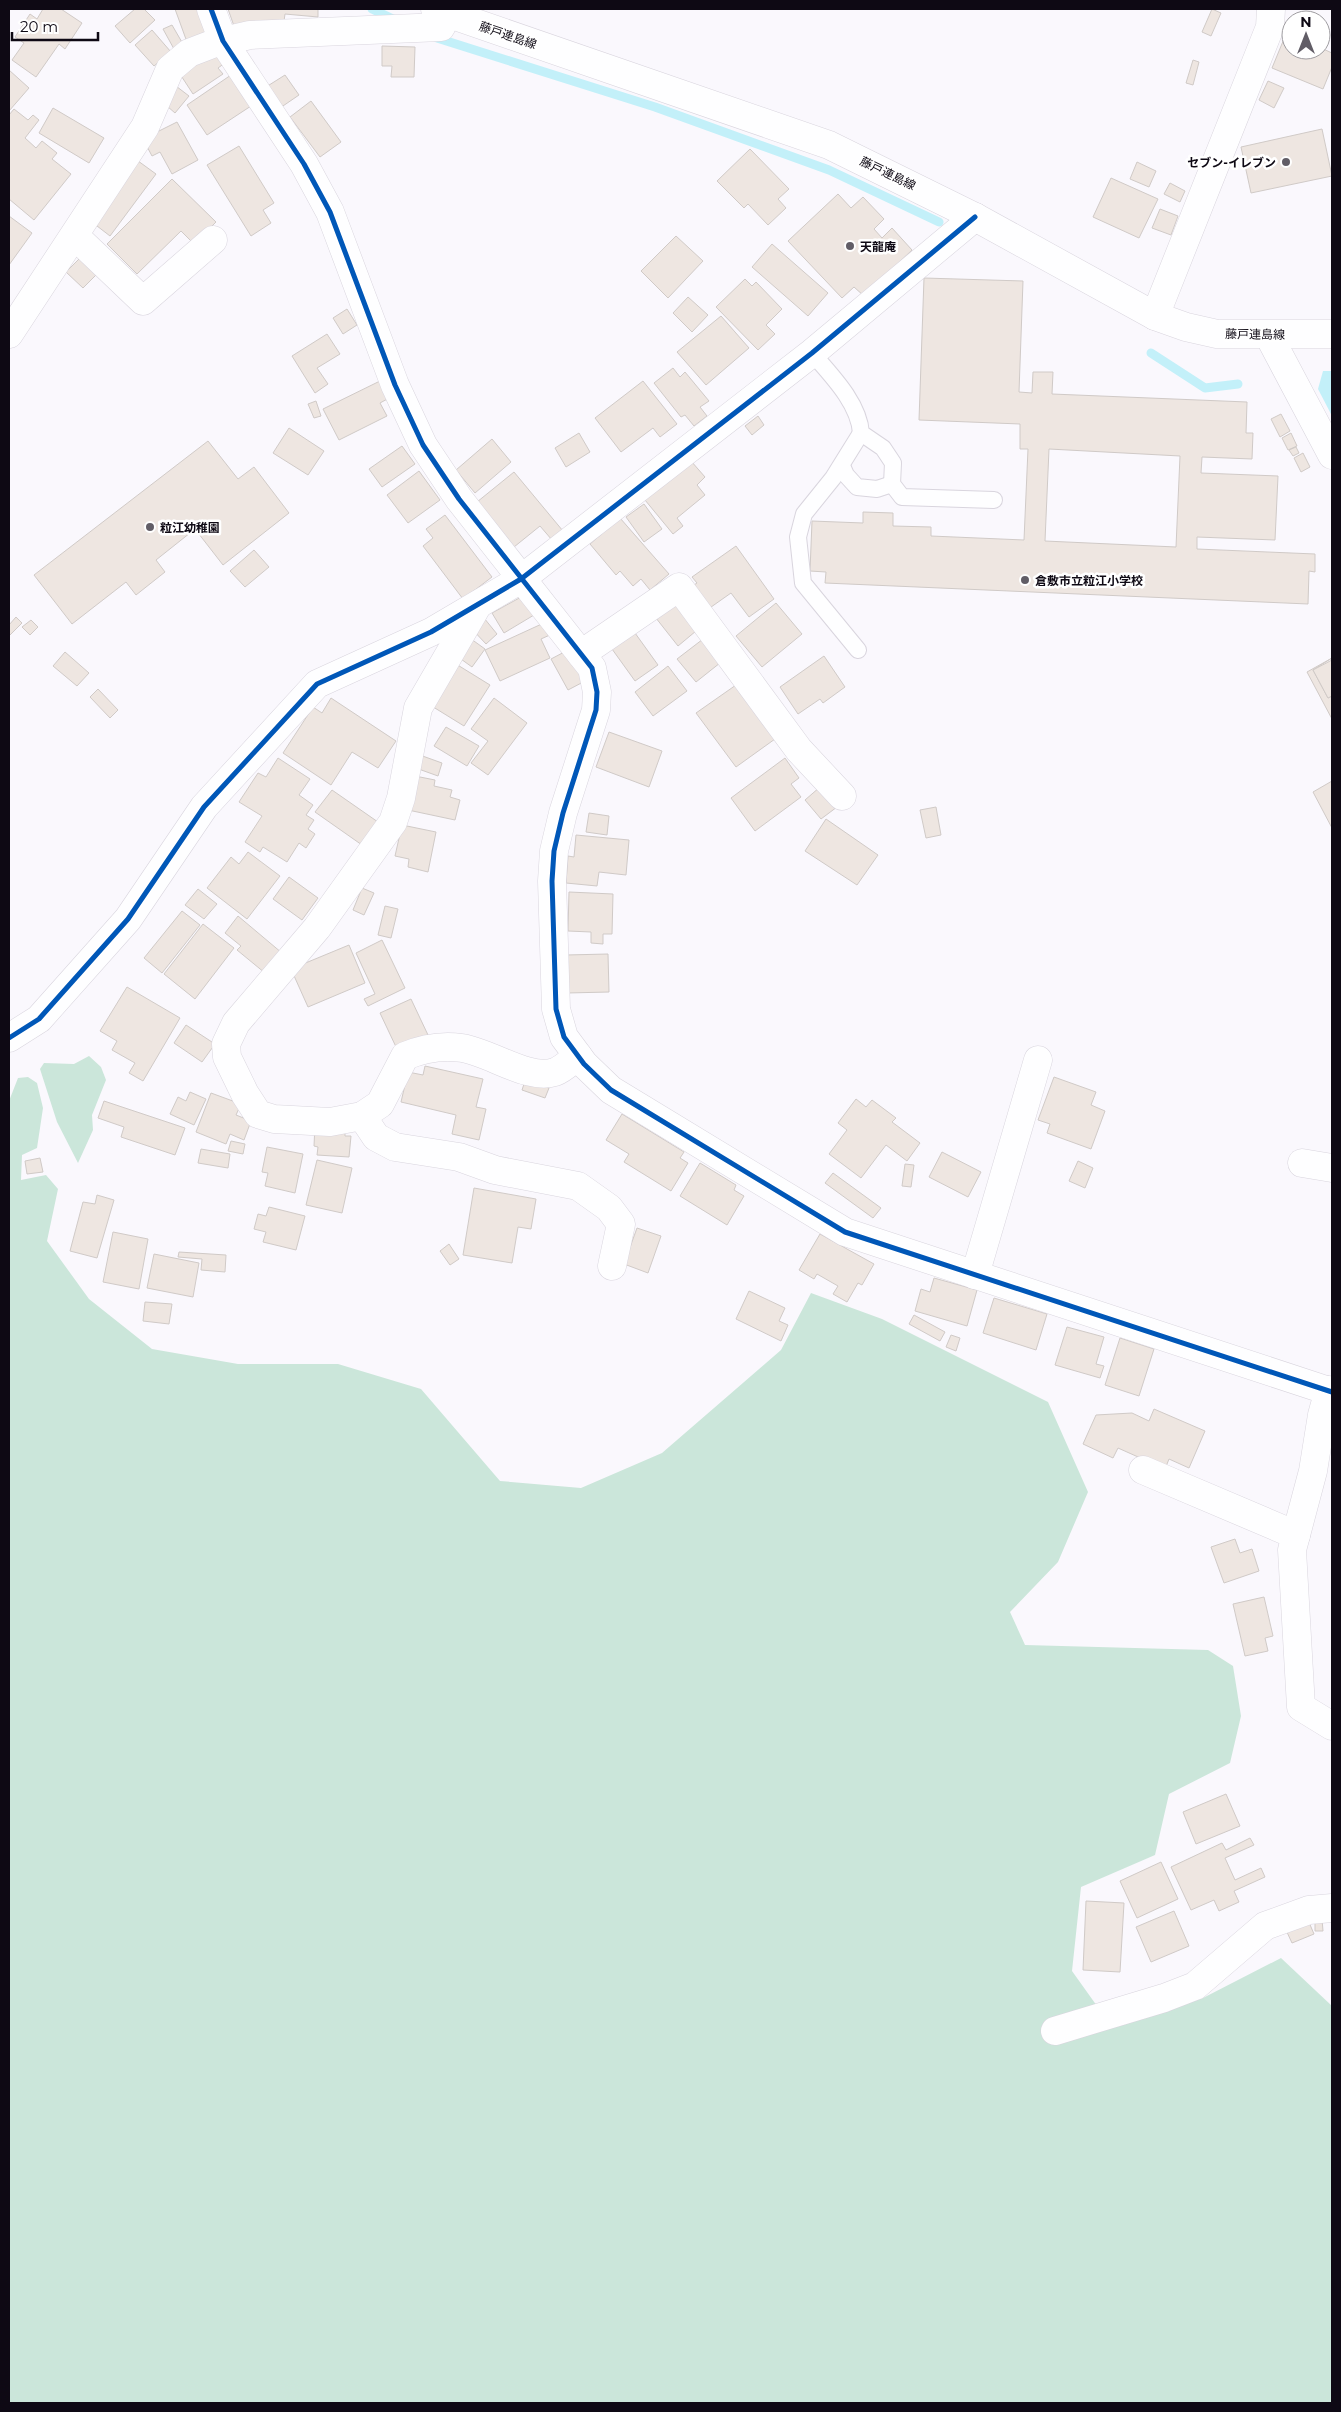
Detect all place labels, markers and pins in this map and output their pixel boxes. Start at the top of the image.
place label: セブン-イレブン [1187,155,1276,170]
marker: セブン-イレブン [1280,156,1292,168]
place label: 天龍庵 [860,239,896,254]
marker: 天龍庵 [844,240,856,252]
place label: 粒江幼稚園 [160,520,220,535]
marker: 粒江幼稚園 [144,521,156,533]
place label: 倉敷市立粒江小学校 [1035,573,1143,588]
marker: 倉敷市立粒江小学校 [1019,574,1031,586]

